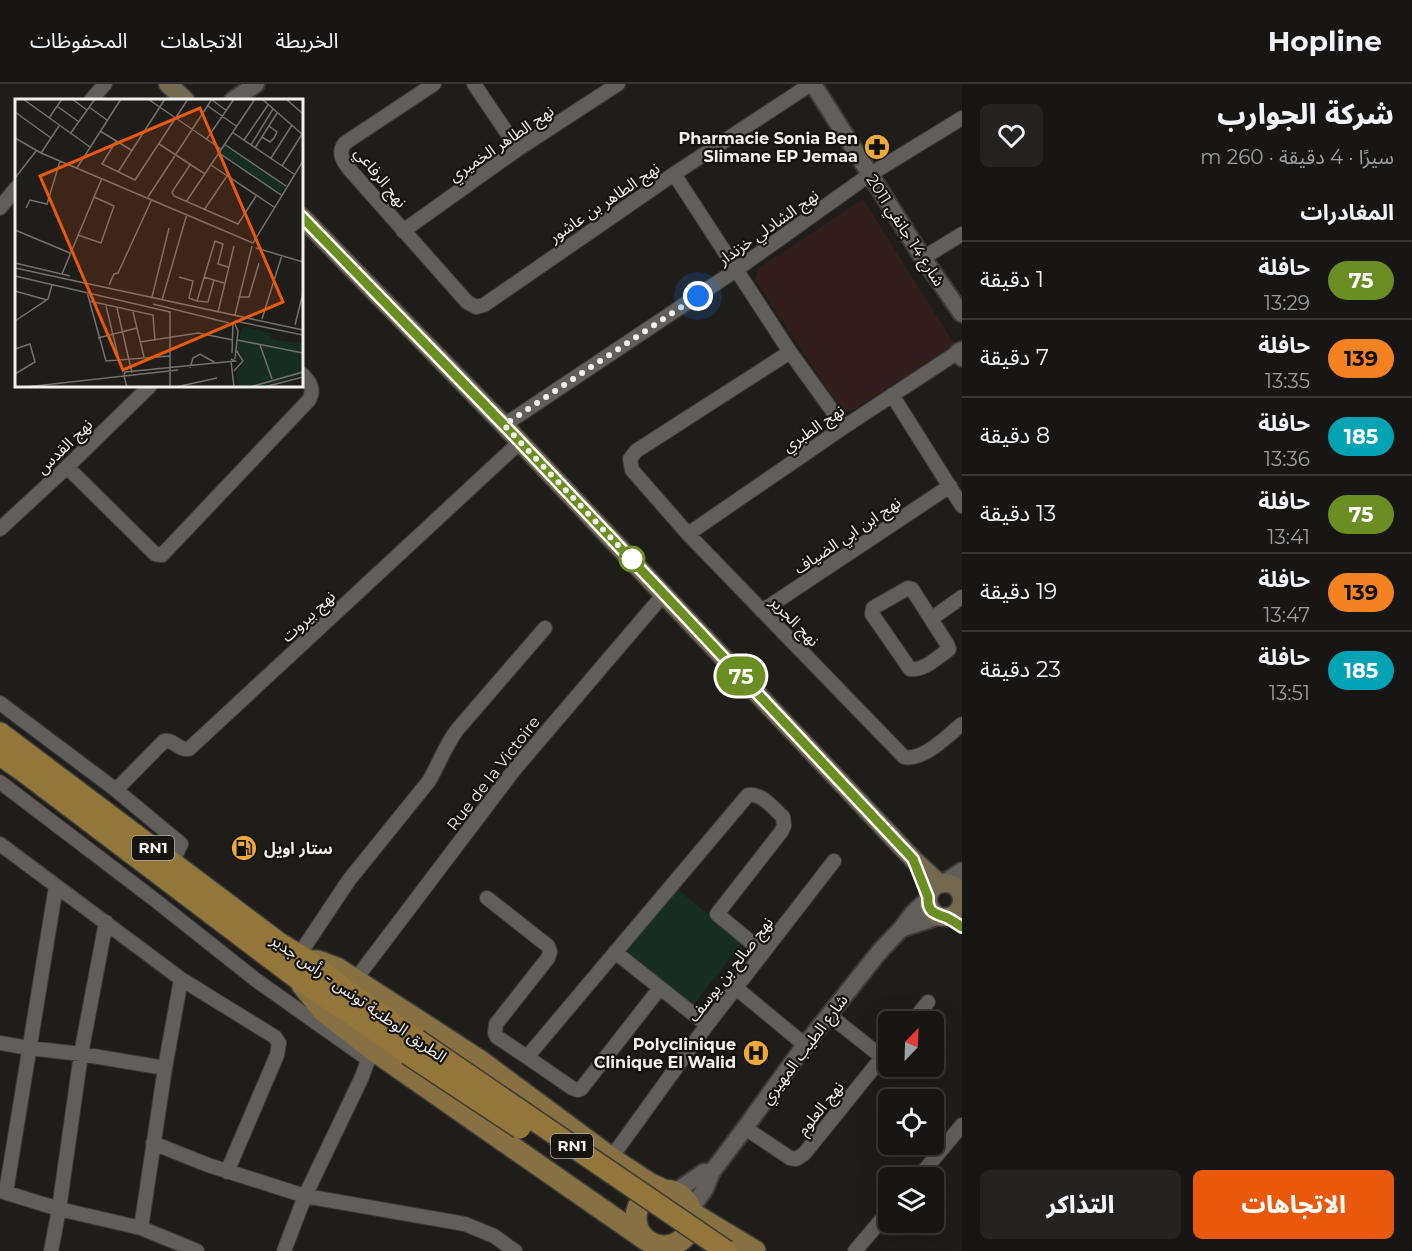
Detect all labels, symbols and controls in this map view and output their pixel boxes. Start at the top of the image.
text: Hopline [1268,24,1382,58]
text: المحفوظات [30,28,127,53]
text: الاتجاهات [160,28,242,53]
text: الخريطة [275,28,338,53]
text: شركة الجوارب [1217,97,1394,131]
inset map [15,99,303,387]
street label: نهج الطاهر الخميري [445,101,559,188]
button: heart [980,104,1043,167]
place label: Pharmacie Sonia Ben Slimane EP Jemaa [679,129,858,166]
pharmacy icon: Pharmacie Sonia Ben Slimane EP Jemaa [862,132,892,162]
street label: نهج الرفاعي [348,143,411,213]
text: سيرًا · 4 دقيقة · 260 m [1200,145,1394,169]
street label: نهج الطاهر بن عاشور [544,158,665,250]
street label: شارع 14 جانفي 2011 [860,171,949,291]
street label: نهج الشادلي خزندار [713,186,824,272]
text: المغادرات [1300,199,1394,226]
text: حافلة [1258,254,1310,281]
text: 1 دقيقة [980,266,1044,293]
text: 75 [1348,268,1374,293]
your location [683,281,713,311]
text: 13:29 [1264,291,1310,315]
text: حافلة [1258,332,1310,359]
text: 7 دقيقة [980,344,1049,371]
text: 139 [1344,346,1378,371]
text: 13:35 [1265,369,1310,393]
street label: نهج الطبري [779,401,849,458]
text: حافلة [1258,410,1310,437]
street label: نهج القدس [32,415,98,480]
text: 8 دقيقة [980,422,1050,449]
text: 185 [1344,424,1378,449]
text: 13:36 [1264,447,1310,471]
text: حافلة [1258,488,1310,515]
street label: نهج ابن ابي الضياف [790,493,906,581]
text: 13 دقيقة [980,500,1056,527]
text: 75 [1348,502,1374,527]
text: 13:41 [1267,525,1310,549]
unlabelled marker [619,546,645,572]
text: حافلة [1258,566,1310,593]
text: 19 دقيقة [980,578,1057,605]
text: 139 [1344,580,1378,605]
street label: نهج بيروت [277,587,341,648]
street label: نهج الجرير [763,592,823,652]
text: 13:47 [1263,603,1310,627]
text: حافلة [1258,644,1310,671]
line badge: 75 [714,656,768,696]
text: 23 دقيقة [980,656,1061,683]
text: 185 [1344,658,1378,683]
text: 75 [728,664,754,689]
text: 13:51 [1269,681,1310,705]
street label: Rue de la Victoire [443,712,544,834]
fuel station icon: ستار اويل [229,833,259,863]
road number: RN1 [132,836,174,860]
place label: ستار اويل [264,839,333,858]
street label: نهج صالح بن يوسف [684,913,779,1027]
street label: الطريق الوطنية تونس - رأس جدير [266,930,450,1067]
street label: شارع الطيب المهيري [757,991,854,1110]
north arrow [878,1011,944,1077]
map controls [878,1011,944,1233]
place label: Polyclinique Clinique El Walid [594,1035,736,1072]
hospital icon: Polyclinique Clinique El Walid [741,1038,771,1068]
street label: نهج العلوم [793,1078,850,1141]
button: locate [878,1089,944,1155]
road number: RN1 [551,1134,593,1158]
button: layers [878,1167,944,1233]
button: التذاكر [980,1170,1181,1239]
button: الاتجاهات [1193,1170,1394,1239]

